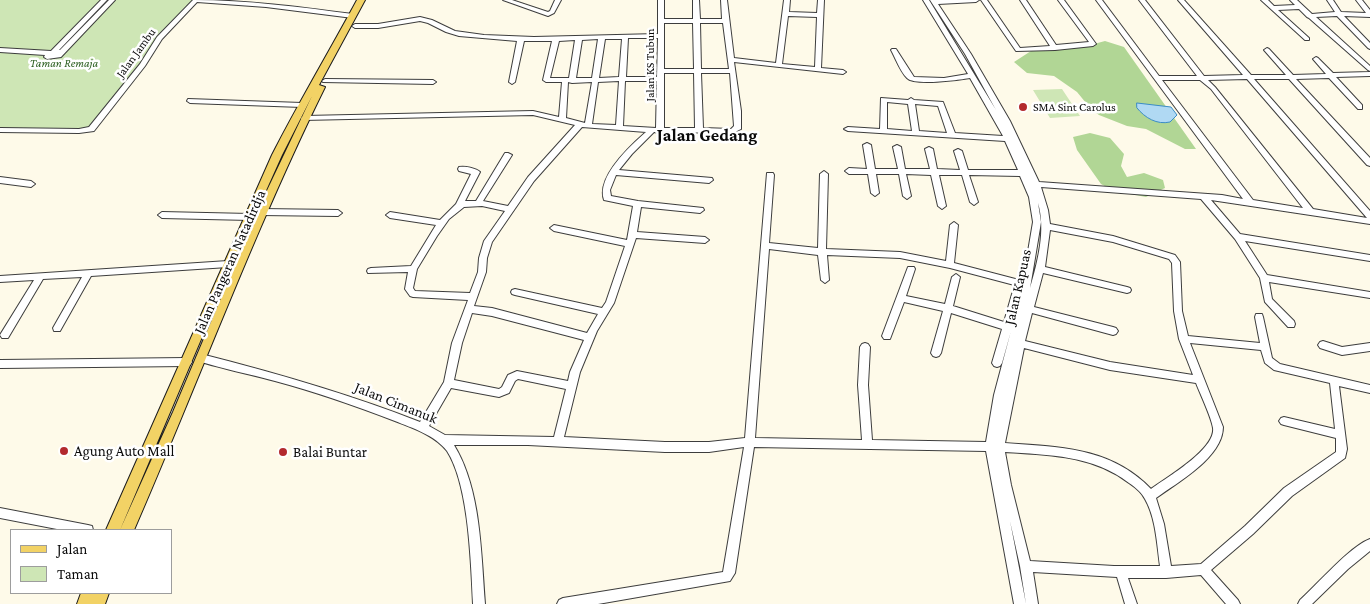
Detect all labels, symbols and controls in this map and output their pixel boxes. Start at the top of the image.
street label: Jalan Jambu [113,25,159,81]
street label: Jalan KS Tubun [643,28,657,102]
park label: Taman Remaja [30,56,98,70]
place label: SMA Sint Carolus [1033,100,1116,114]
marker: SMA Sint Carolus [1017,101,1029,113]
district label: Jalan Gedang [657,124,757,146]
street label: Jalan Pangeran Natadirdja [190,187,270,337]
street label: Jalan Kapuas [1001,247,1035,327]
street label: Jalan Cimanuk [352,378,440,428]
place label: Agung Auto Mall [74,442,175,460]
place label: Balai Buntar [293,443,367,461]
marker: Agung Auto Mall [58,445,70,457]
marker: Balai Buntar [277,446,289,458]
legend [10,529,172,594]
text: Jalan [57,541,87,557]
text: Taman [57,566,99,582]

